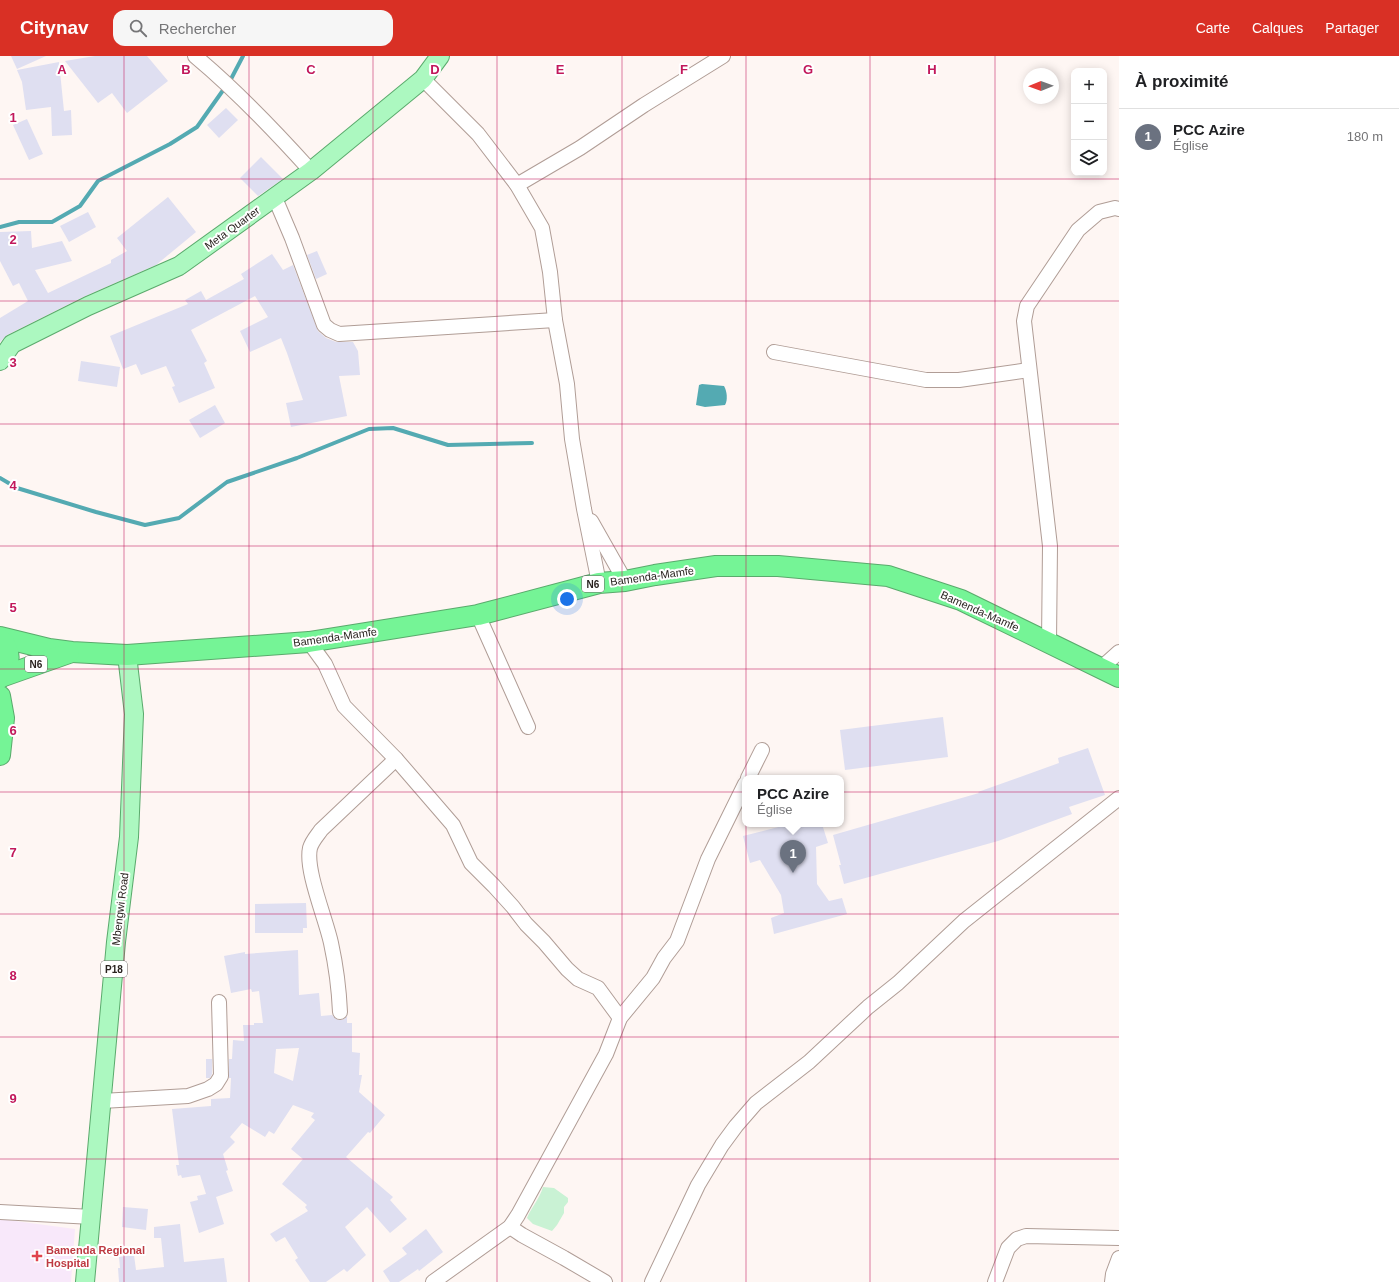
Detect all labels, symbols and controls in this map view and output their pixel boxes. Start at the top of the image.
search box [113,10,393,46]
text: Citynav [20,17,89,38]
icon: search [127,17,149,39]
text: Rechercher [159,20,236,37]
text: Carte [1196,20,1230,36]
text: Calques [1252,20,1303,36]
text: Partager [1325,20,1379,36]
text: A [57,62,67,77]
text: B [181,62,191,77]
text: C [306,62,316,77]
text: D [430,62,440,77]
text: E [556,62,565,77]
text: F [680,62,688,77]
text: G [803,62,813,77]
text: H [927,62,937,77]
north arrow [1023,68,1059,104]
map controls [1071,68,1107,176]
button: + [1071,68,1107,104]
text: À proximité [1135,72,1229,91]
button: − [1071,104,1107,140]
text: 1 [9,110,17,125]
text: PCC Azire [1173,121,1245,138]
text: 1 [1144,129,1152,144]
text: 180 m [1347,129,1383,144]
text: Église [1173,138,1208,153]
button: layers [1071,140,1107,176]
street label: Meta Quarter [202,204,262,252]
text: 2 [9,232,17,247]
text: 3 [9,355,17,370]
text: 4 [9,478,17,493]
street label: Bamenda-Mamfe [609,564,695,588]
road number: N6 [582,576,604,592]
street label: Bamenda-Mamfe [939,588,1021,634]
your location [557,589,577,609]
text: 5 [9,600,17,615]
street label: Bamenda-Mamfe [292,625,378,649]
road number: N6 [25,656,47,672]
text: 6 [9,723,17,738]
popup [742,775,844,827]
text: PCC Azire [757,785,829,802]
text: Église [757,802,792,817]
pin: 1 [780,840,806,873]
text: 7 [9,845,17,860]
street label: Mbengwi Road [110,872,130,946]
road number: P18 [101,961,127,977]
text: 8 [9,968,17,983]
text: 9 [9,1091,17,1106]
place label: Bamenda Regional Hospital [46,1244,145,1269]
marker: Bamenda Regional Hospital [31,1250,43,1262]

